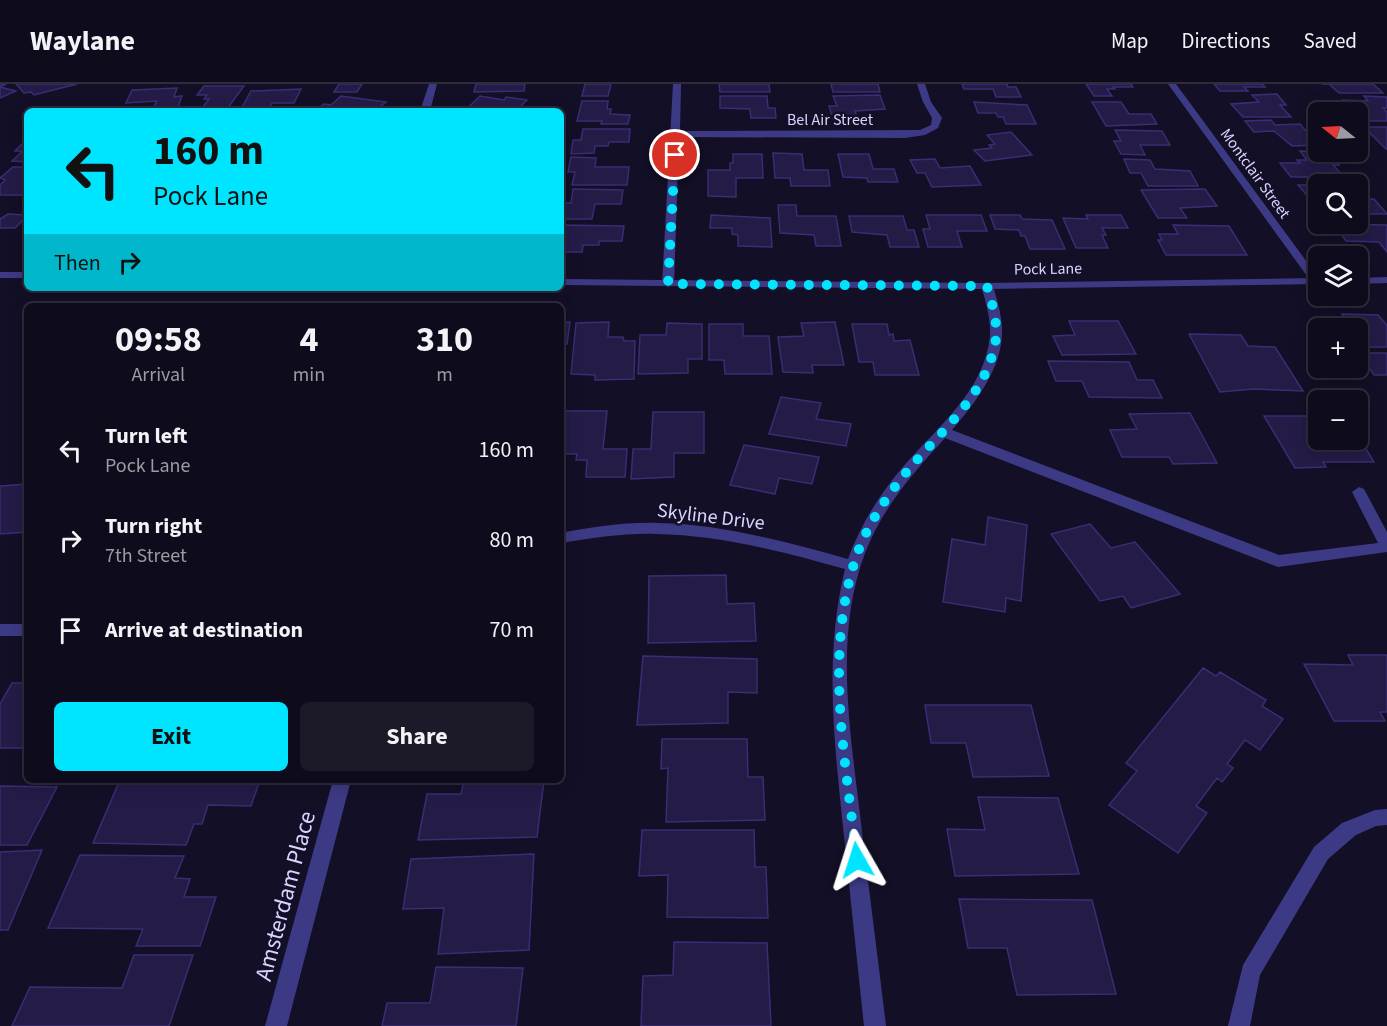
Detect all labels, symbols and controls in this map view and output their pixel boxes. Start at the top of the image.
text: Waylane [30,21,135,61]
text: Map [1111,26,1149,56]
text: Directions [1182,26,1270,56]
text: Saved [1303,26,1357,56]
north arrow [1308,102,1368,162]
map controls [1308,102,1368,450]
street label: Bel Air Street [787,109,874,131]
text: 160 m [153,121,264,181]
street label: Montclair Street [1215,124,1296,224]
pin [649,129,700,180]
icon: left [54,132,132,210]
icon: arrive [658,138,691,171]
button: search [1308,174,1368,234]
text: Pock Lane [153,177,268,216]
icon: right [113,246,146,279]
button: layers [1308,246,1368,306]
text: Then [54,247,101,279]
street label: Pock Lane [1014,257,1082,281]
text: 09:58 [115,314,202,365]
text: 4 [299,314,318,365]
text: 310 [416,314,473,365]
button: + [1308,318,1368,378]
text: Arrival [131,361,185,389]
text: min [293,361,325,389]
text: m [436,361,453,389]
button: − [1308,390,1368,450]
text: Turn left [105,420,187,452]
icon: left [54,434,87,467]
text: 160 m [479,434,534,466]
text: Pock Lane [105,452,190,480]
street label: Skyline Drive [655,497,766,537]
text: Turn right [105,510,202,542]
icon: right [54,524,87,557]
text: 80 m [489,524,534,556]
text: 7th Street [105,542,187,570]
icon: arrive [54,614,87,647]
text: Arrive at destination [105,614,303,646]
text: 70 m [489,614,534,646]
button: Exit [54,702,288,771]
button: Share [300,702,534,771]
street label: Amsterdam Place [246,807,325,985]
position arrow [825,828,889,892]

